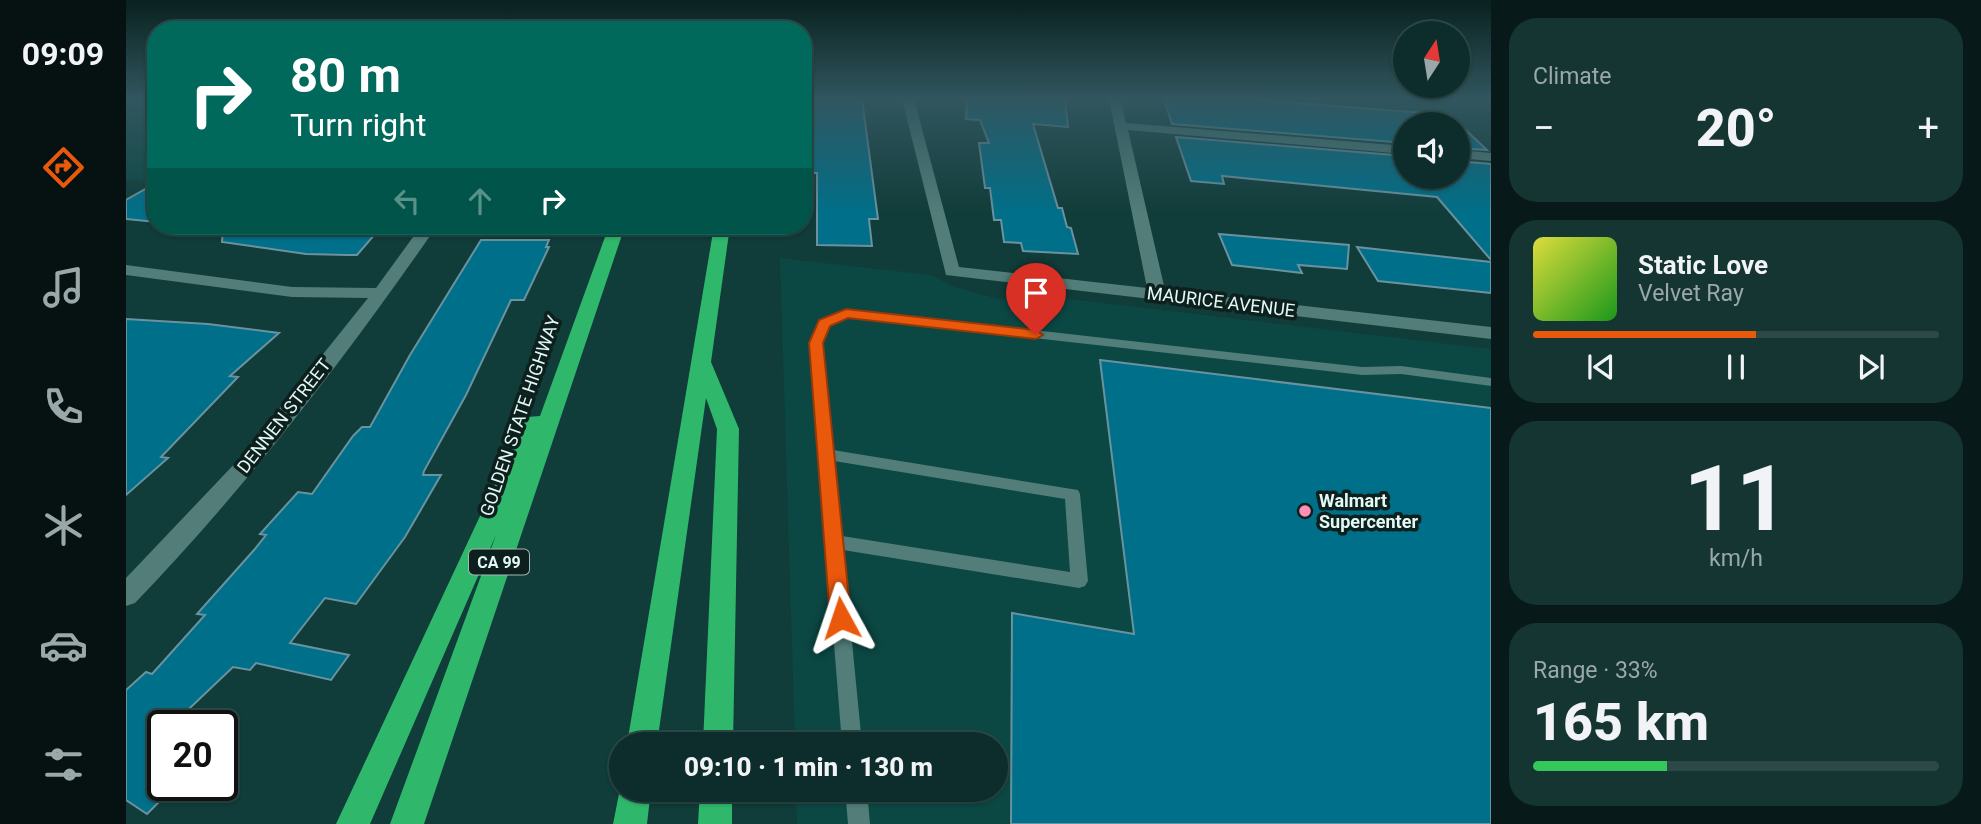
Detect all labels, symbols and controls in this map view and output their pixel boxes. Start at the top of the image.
north arrow [1393,21,1470,98]
map controls [1393,21,1470,189]
text: 09:09 [22,35,104,73]
text: 80 m [290,47,401,104]
icon: right [175,49,266,140]
text: Climate [1533,63,1612,90]
text: 20° [1696,98,1776,159]
text: Turn right [290,106,426,144]
text: − [1533,106,1555,150]
text: + [1917,106,1939,150]
button: sound [1393,112,1470,189]
icon: directions [39,143,88,192]
icon: left [388,182,426,220]
icon: ahead [461,182,499,220]
icon: right [534,182,572,220]
text: Static Love [1638,250,1768,280]
icon: music [39,263,88,312]
pin [1006,263,1066,335]
icon: arrive [1017,274,1055,312]
text: Velvet Ray [1638,280,1744,307]
street label: MAURICE AVENUE [1146,282,1296,321]
street label: GOLDEN STATE HIGHWAY [475,313,564,519]
icon: previous [1582,348,1620,386]
icon: pause [1717,348,1755,386]
icon: next [1852,348,1890,386]
street label: DENNEN STREET [232,354,335,477]
icon: phone [39,382,88,431]
text: 11 [1684,446,1788,552]
place label: Walmart Supercenter [1319,490,1418,532]
icon: climate [39,501,88,550]
marker: Walmart Supercenter [1297,503,1313,519]
text: km/h [1709,545,1763,572]
road number: CA 99 [469,550,529,575]
position arrow [804,581,878,655]
icon: car [39,621,88,670]
text: Range · 33% [1533,657,1658,684]
text: 165 km [1533,692,1709,753]
speed limit sign: 20 [147,710,238,801]
icon: filters [39,740,88,789]
text: 09:10 · 1 min · 130 m [684,752,933,782]

